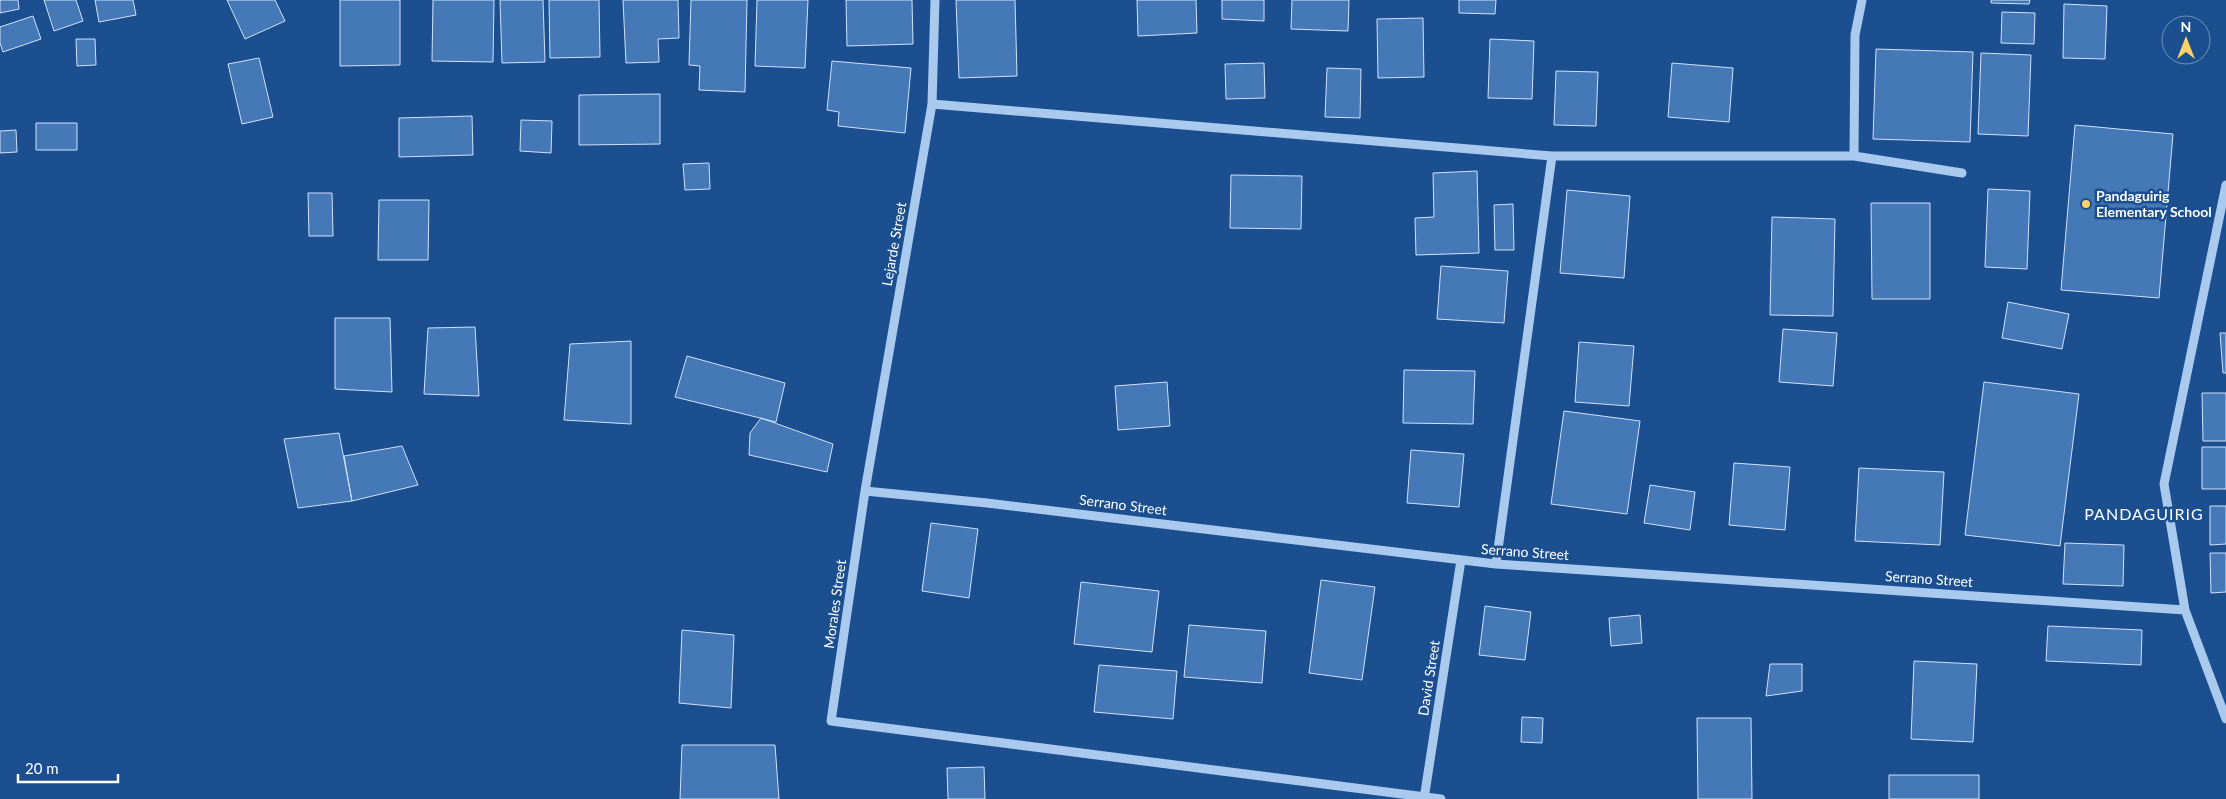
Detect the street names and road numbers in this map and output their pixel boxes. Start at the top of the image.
street label: Lejarde Street [878,201,909,287]
street label: Serrano Street [1078,491,1168,518]
street label: Serrano Street [1480,540,1570,563]
street label: Morales Street [820,558,849,650]
street label: Serrano Street [1884,567,1974,590]
street label: David Street [1414,639,1443,717]

